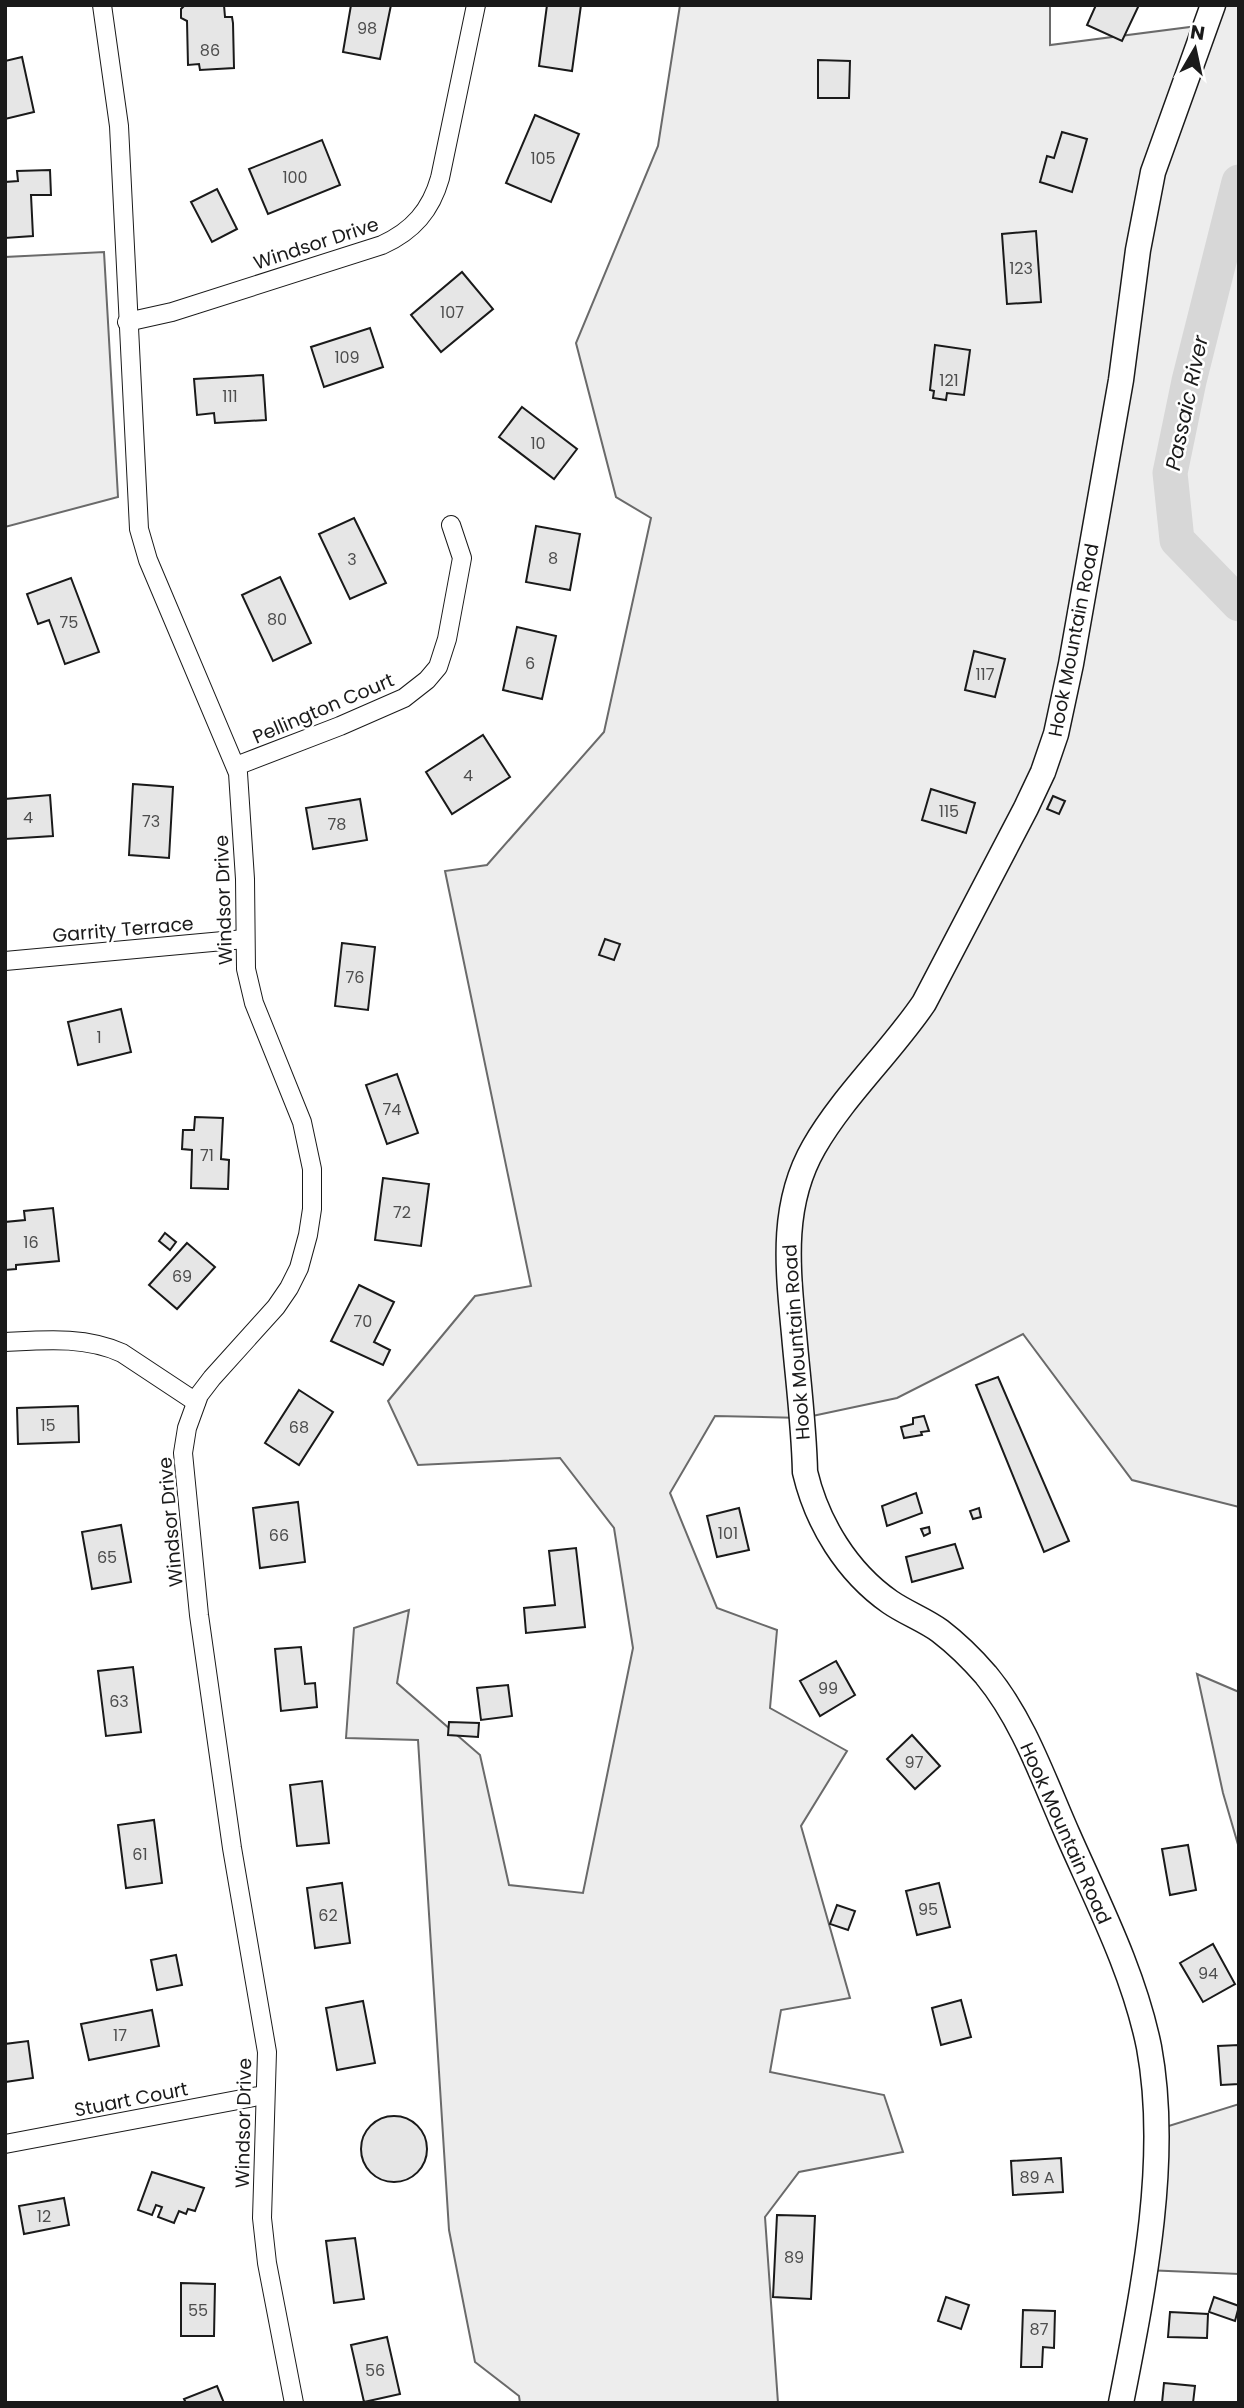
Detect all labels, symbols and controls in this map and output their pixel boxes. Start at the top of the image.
north arrow [1160,14,1230,84]
house number: 98 [357,17,377,40]
text: N [1188,18,1207,47]
house number: 86 [200,39,220,62]
house number: 105 [530,147,556,170]
house number: 100 [282,166,308,189]
street label: Windsor Drive [250,211,382,276]
house number: 123 [1009,257,1033,280]
house number: 107 [440,301,464,324]
water label: Passaic River [1158,332,1215,473]
house number: 109 [334,346,360,369]
house number: 121 [939,369,959,392]
house number: 111 [222,385,238,408]
house number: 10 [530,432,546,455]
street label: Hook Mountain Road [1042,541,1105,739]
house number: 8 [548,547,558,570]
house number: 3 [347,548,357,571]
house number: 80 [267,608,287,631]
house number: 75 [60,611,78,634]
house number: 6 [525,652,535,675]
house number: 117 [976,663,995,686]
street label: Pellington Court [248,666,398,750]
house number: 4 [463,764,473,787]
house number: 115 [939,800,959,823]
house number: 4 [23,806,33,829]
house number: 73 [142,810,160,833]
house number: 78 [328,813,346,836]
street label: Windsor Drive [208,835,239,965]
street label: Garrity Terrace [51,910,195,949]
house number: 76 [346,966,364,989]
house number: 1 [96,1026,102,1049]
house number: 74 [383,1098,401,1121]
house number: 71 [200,1144,214,1167]
house number: 72 [393,1201,411,1224]
house number: 16 [23,1231,39,1254]
street label: Hook Mountain Road [776,1243,817,1441]
house number: 69 [172,1265,192,1288]
house number: 70 [354,1310,372,1333]
house number: 15 [40,1414,56,1437]
house number: 68 [289,1416,309,1439]
street label: Windsor Drive [151,1456,190,1588]
house number: 101 [718,1522,738,1545]
house number: 66 [269,1524,289,1547]
house number: 65 [97,1546,117,1569]
house number: 99 [818,1677,838,1700]
house number: 63 [109,1690,129,1713]
street label: Hook Mountain Road [1013,1738,1118,1928]
house number: 97 [905,1751,924,1774]
house number: 61 [132,1843,148,1866]
house number: 95 [918,1898,938,1921]
house number: 62 [318,1904,338,1927]
house number: 94 [1198,1962,1218,1985]
house number: 17 [113,2024,127,2047]
street label: Windsor Drive [229,2058,258,2188]
street label: Stuart Court [72,2075,190,2124]
house number: 89 A [1019,2166,1055,2189]
house number: 12 [37,2205,51,2228]
house number: 89 [784,2246,804,2269]
house number: 55 [188,2299,208,2322]
house number: 87 [1030,2318,1049,2341]
house number: 56 [365,2359,385,2382]

